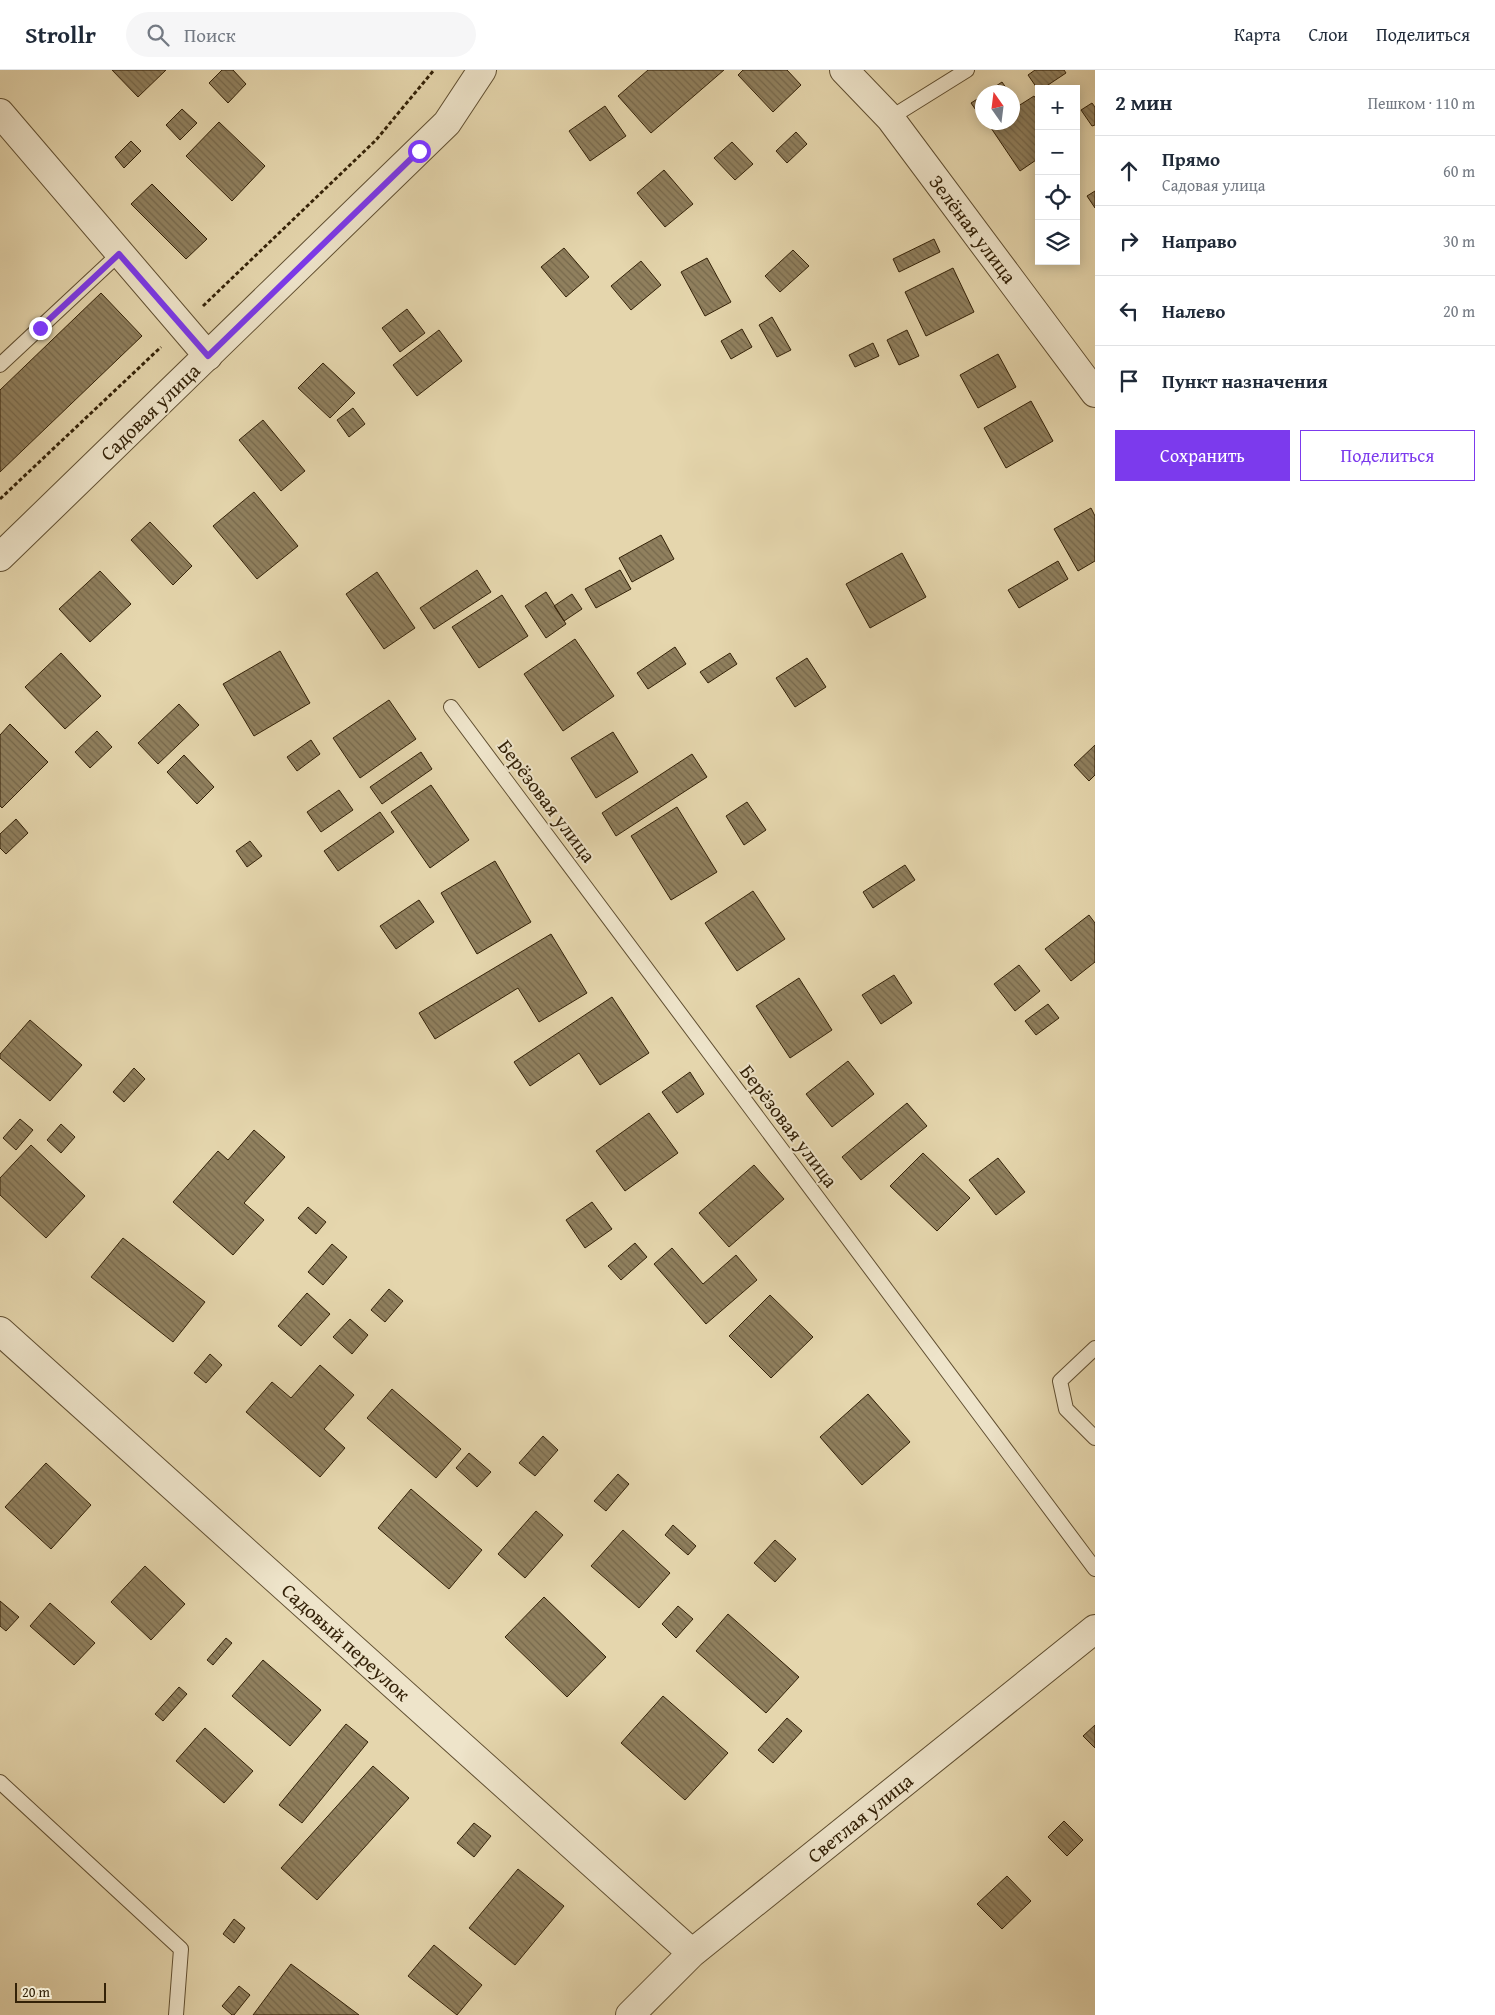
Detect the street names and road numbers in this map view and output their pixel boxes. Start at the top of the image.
street label: Зелёная улица [923,168,1024,290]
street label: Садовая улица [93,356,207,467]
street label: Берёзовая улица [491,733,604,869]
street label: Берёзовая улица [733,1058,846,1194]
street label: Садовый переулок [276,1576,417,1708]
street label: Светлая улица [801,1766,919,1869]

